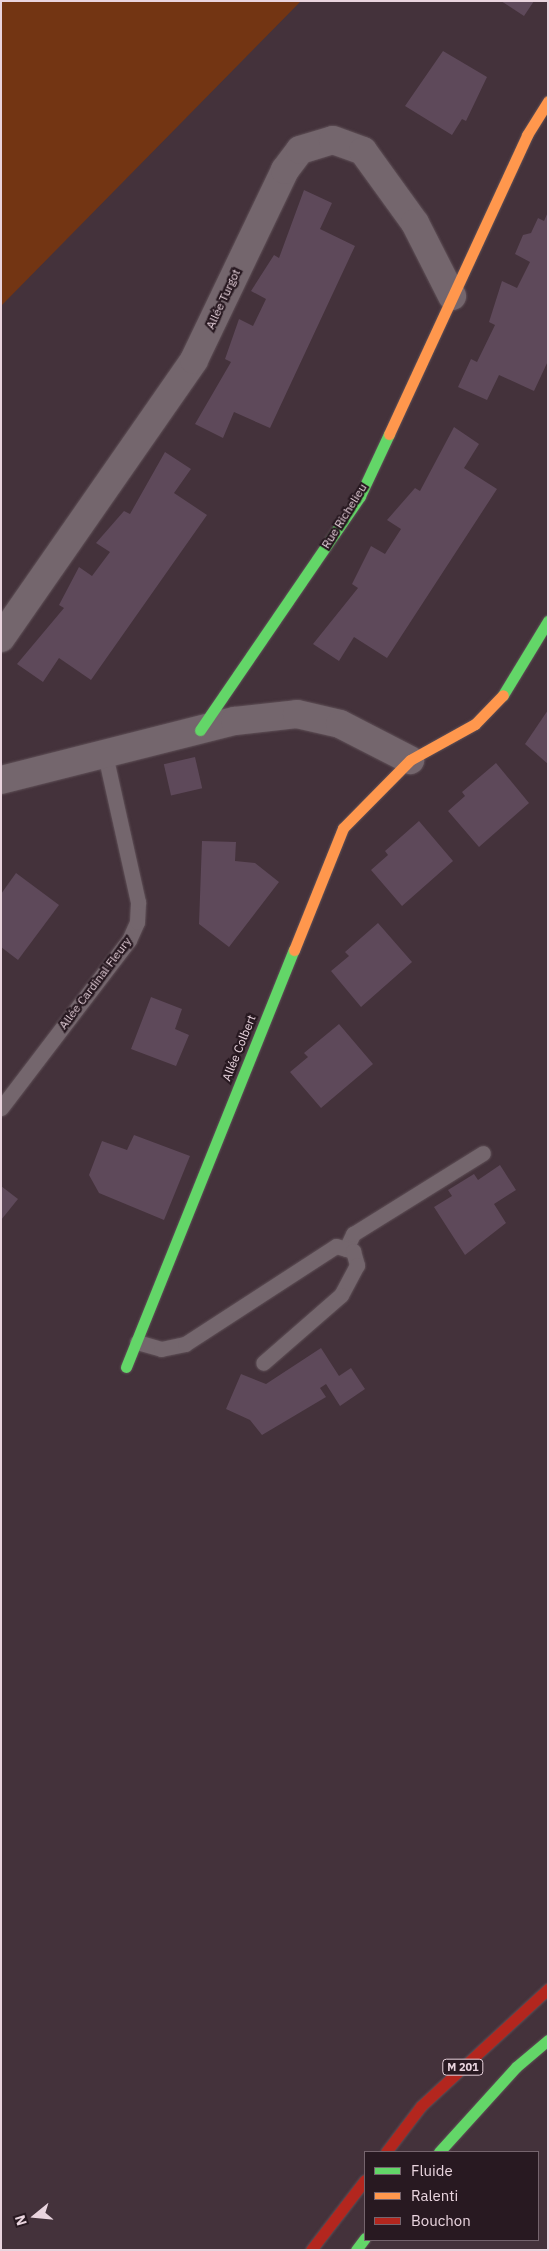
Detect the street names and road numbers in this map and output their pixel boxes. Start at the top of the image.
street label: Allée Turgot [203,267,243,331]
street label: Rue Richelieu [318,481,370,551]
street label: Allée Cardinal Fleury [56,934,134,1032]
street label: Allée Colbert [219,1013,259,1083]
road number: M 201 [442,2058,484,2076]

